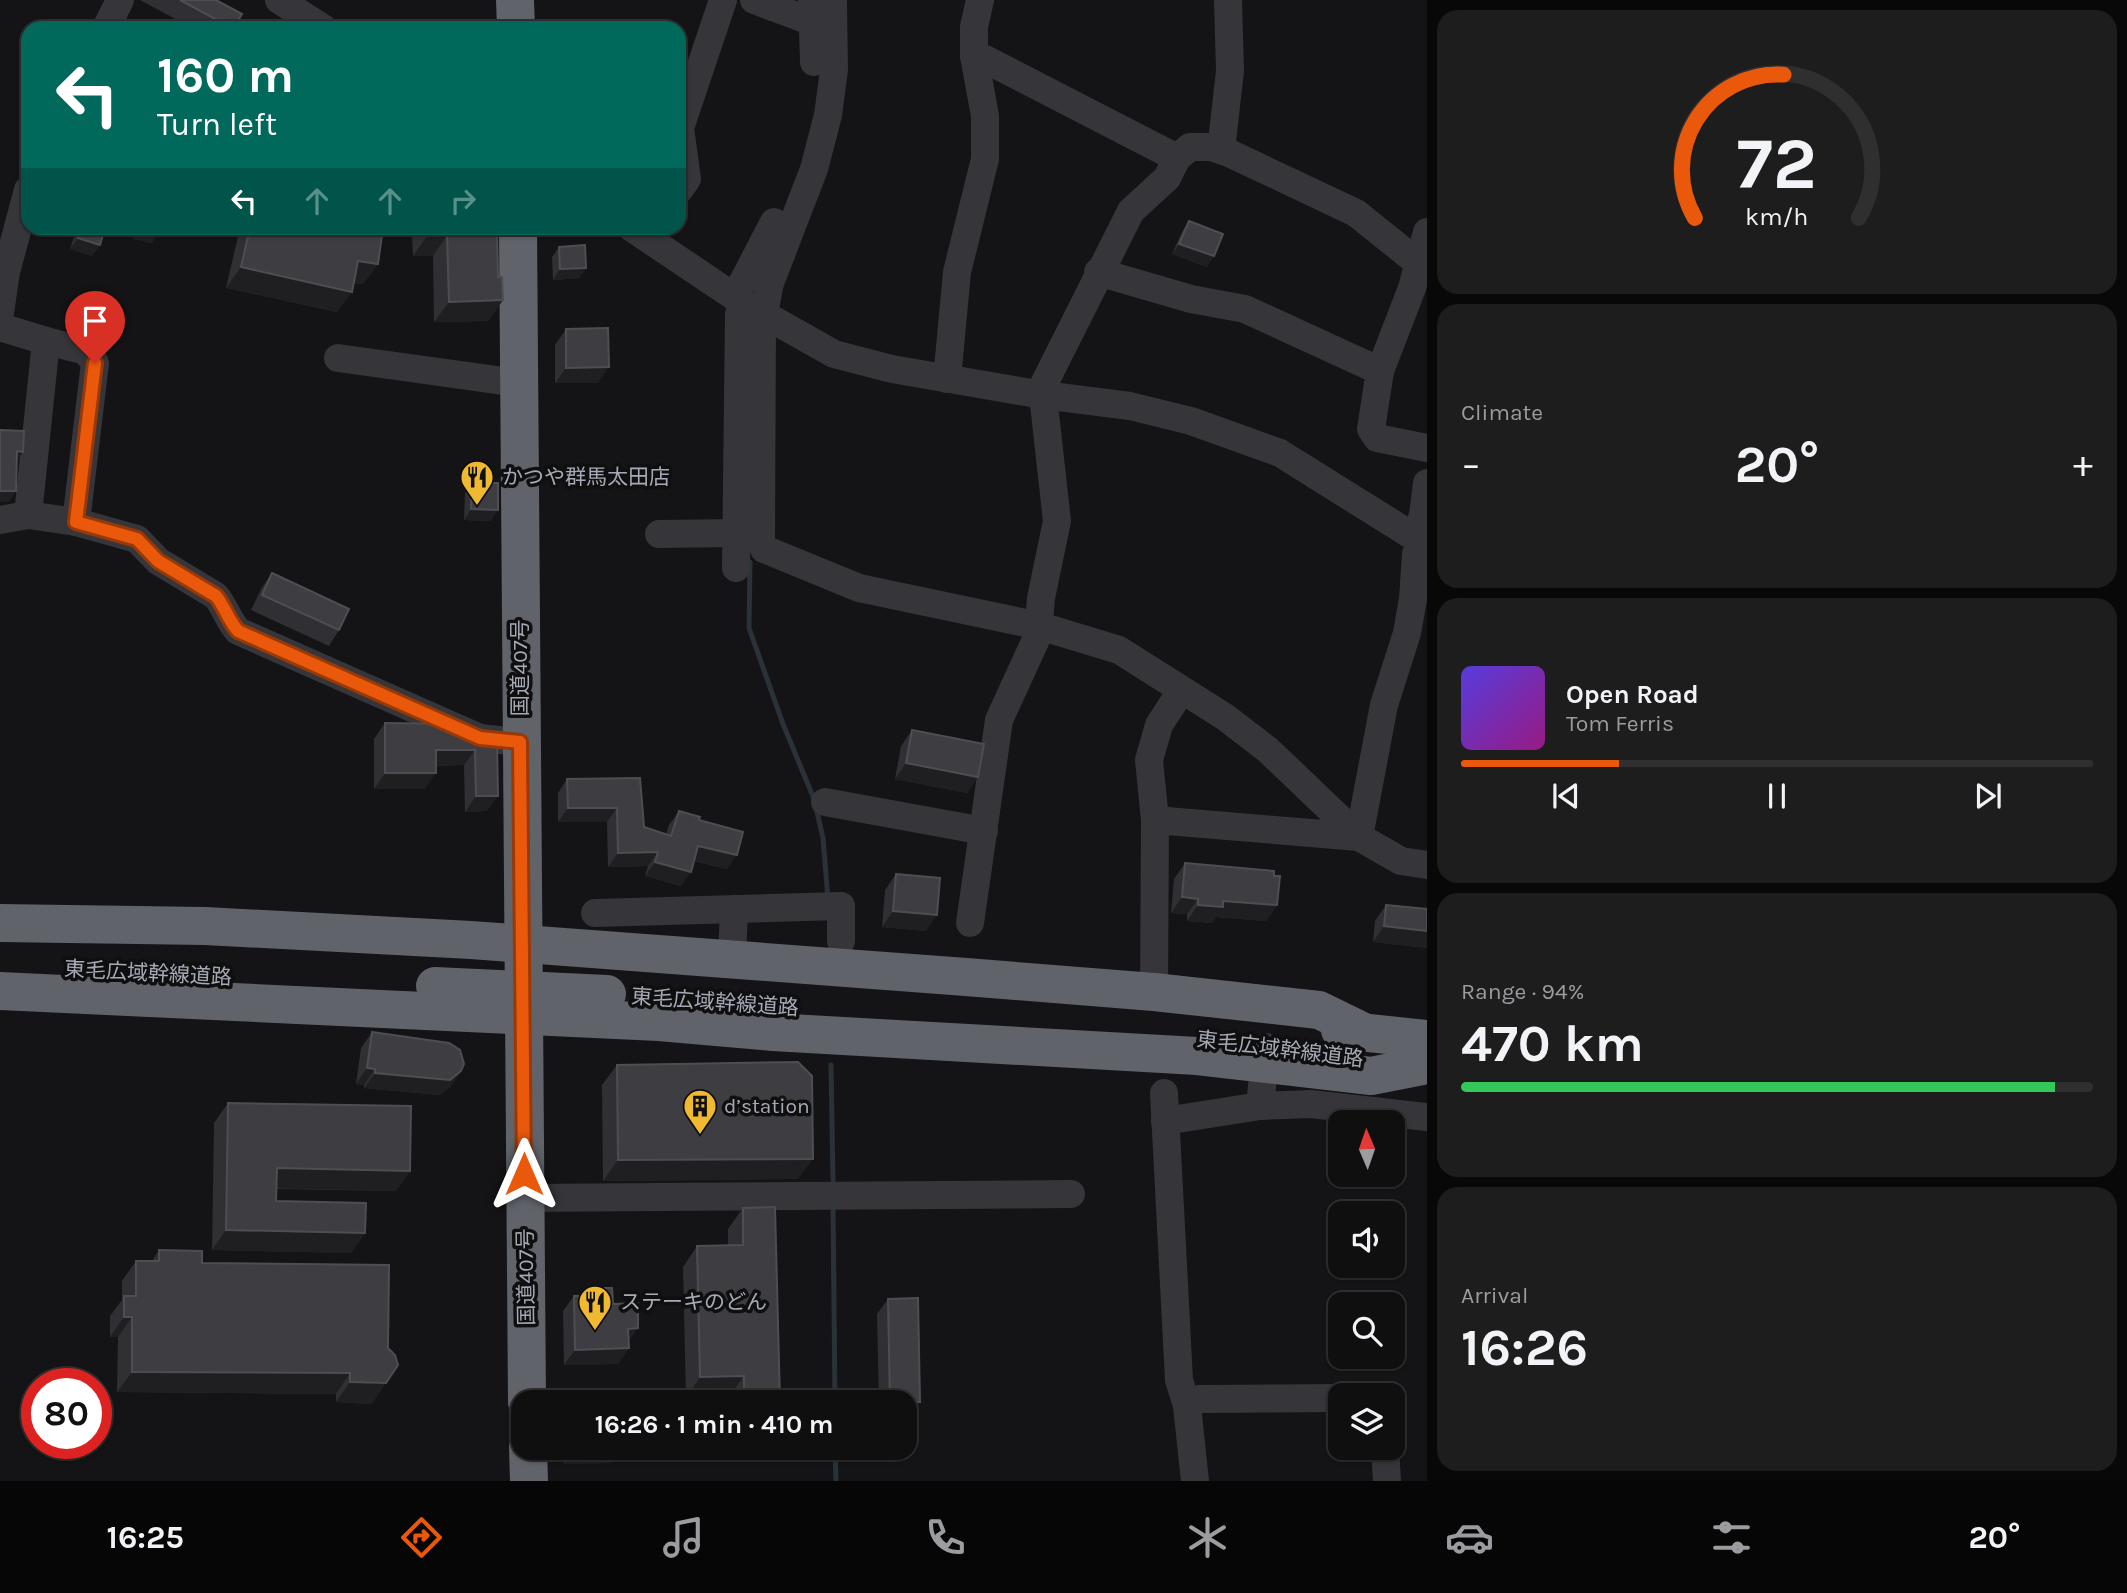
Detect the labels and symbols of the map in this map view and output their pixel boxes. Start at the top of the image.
pin [65,291,125,363]
restaurant icon: かつや群馬太田店 [458,458,496,507]
place label: かつや群馬太田店 [502,465,670,489]
street label: 国道407号 [508,619,532,717]
street label: 東毛広域幹線道路 [63,957,233,989]
street label: 東毛広域幹線道路 [630,984,800,1020]
street label: 東毛広域幹線道路 [1195,1027,1365,1071]
building icon: d’station [681,1087,719,1136]
place label: d’station [724,1094,810,1118]
north arrow [1328,1110,1405,1186]
position arrow [487,1137,561,1211]
street label: 国道407号 [513,1228,539,1326]
restaurant icon: ステーキのどん [576,1283,614,1332]
place label: ステーキのどん [620,1290,767,1314]
speed limit sign: 80 [21,1368,112,1459]

